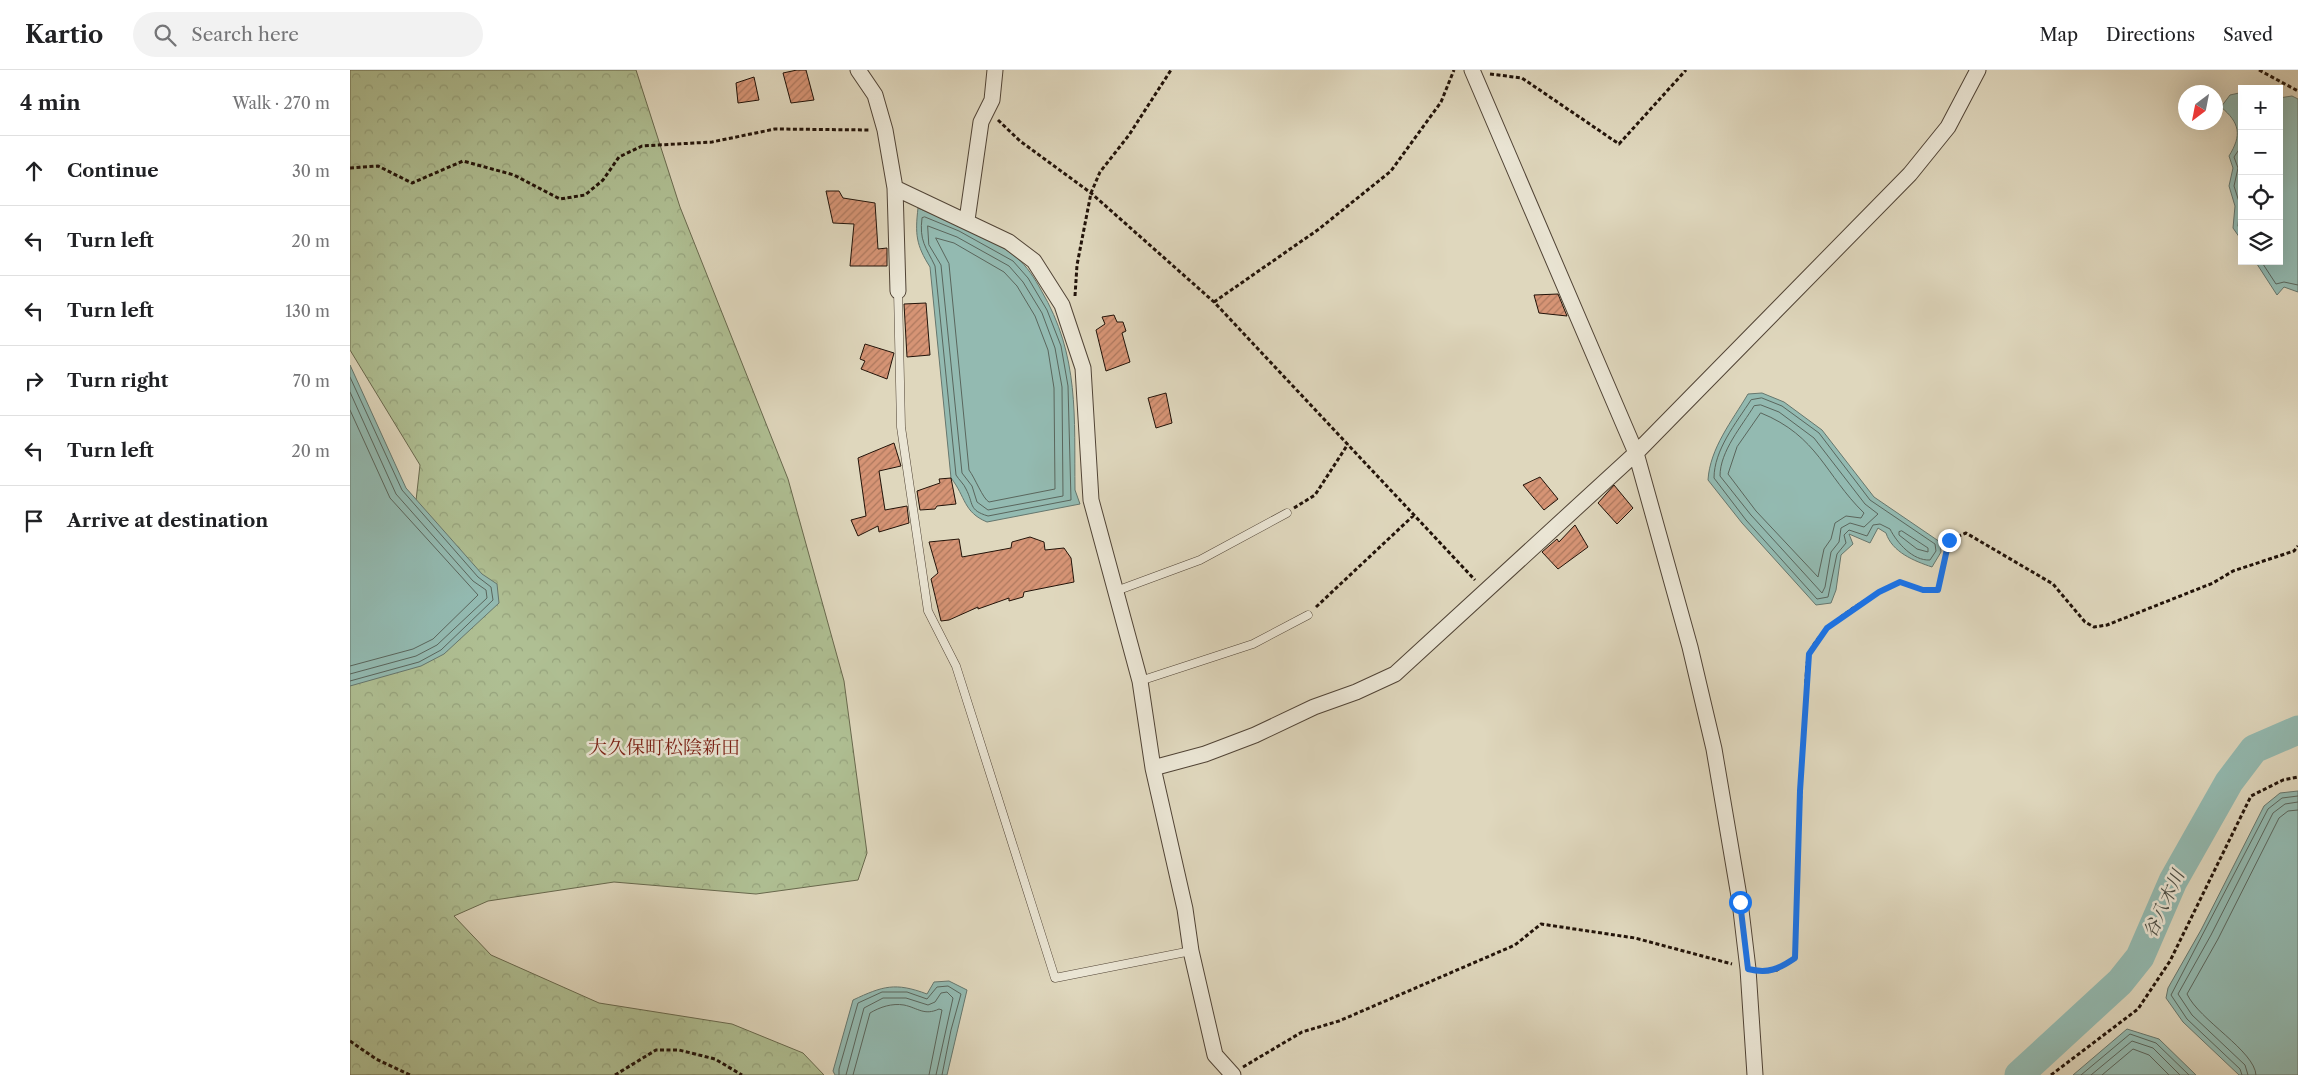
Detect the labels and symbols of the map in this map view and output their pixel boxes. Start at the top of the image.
north arrow [2178,85,2223,130]
route end [1938,529,1961,552]
district label: 大久保町松陰新田 [588,736,740,759]
water label: 谷八木川 [2139,865,2190,941]
route start [1729,891,1752,914]

